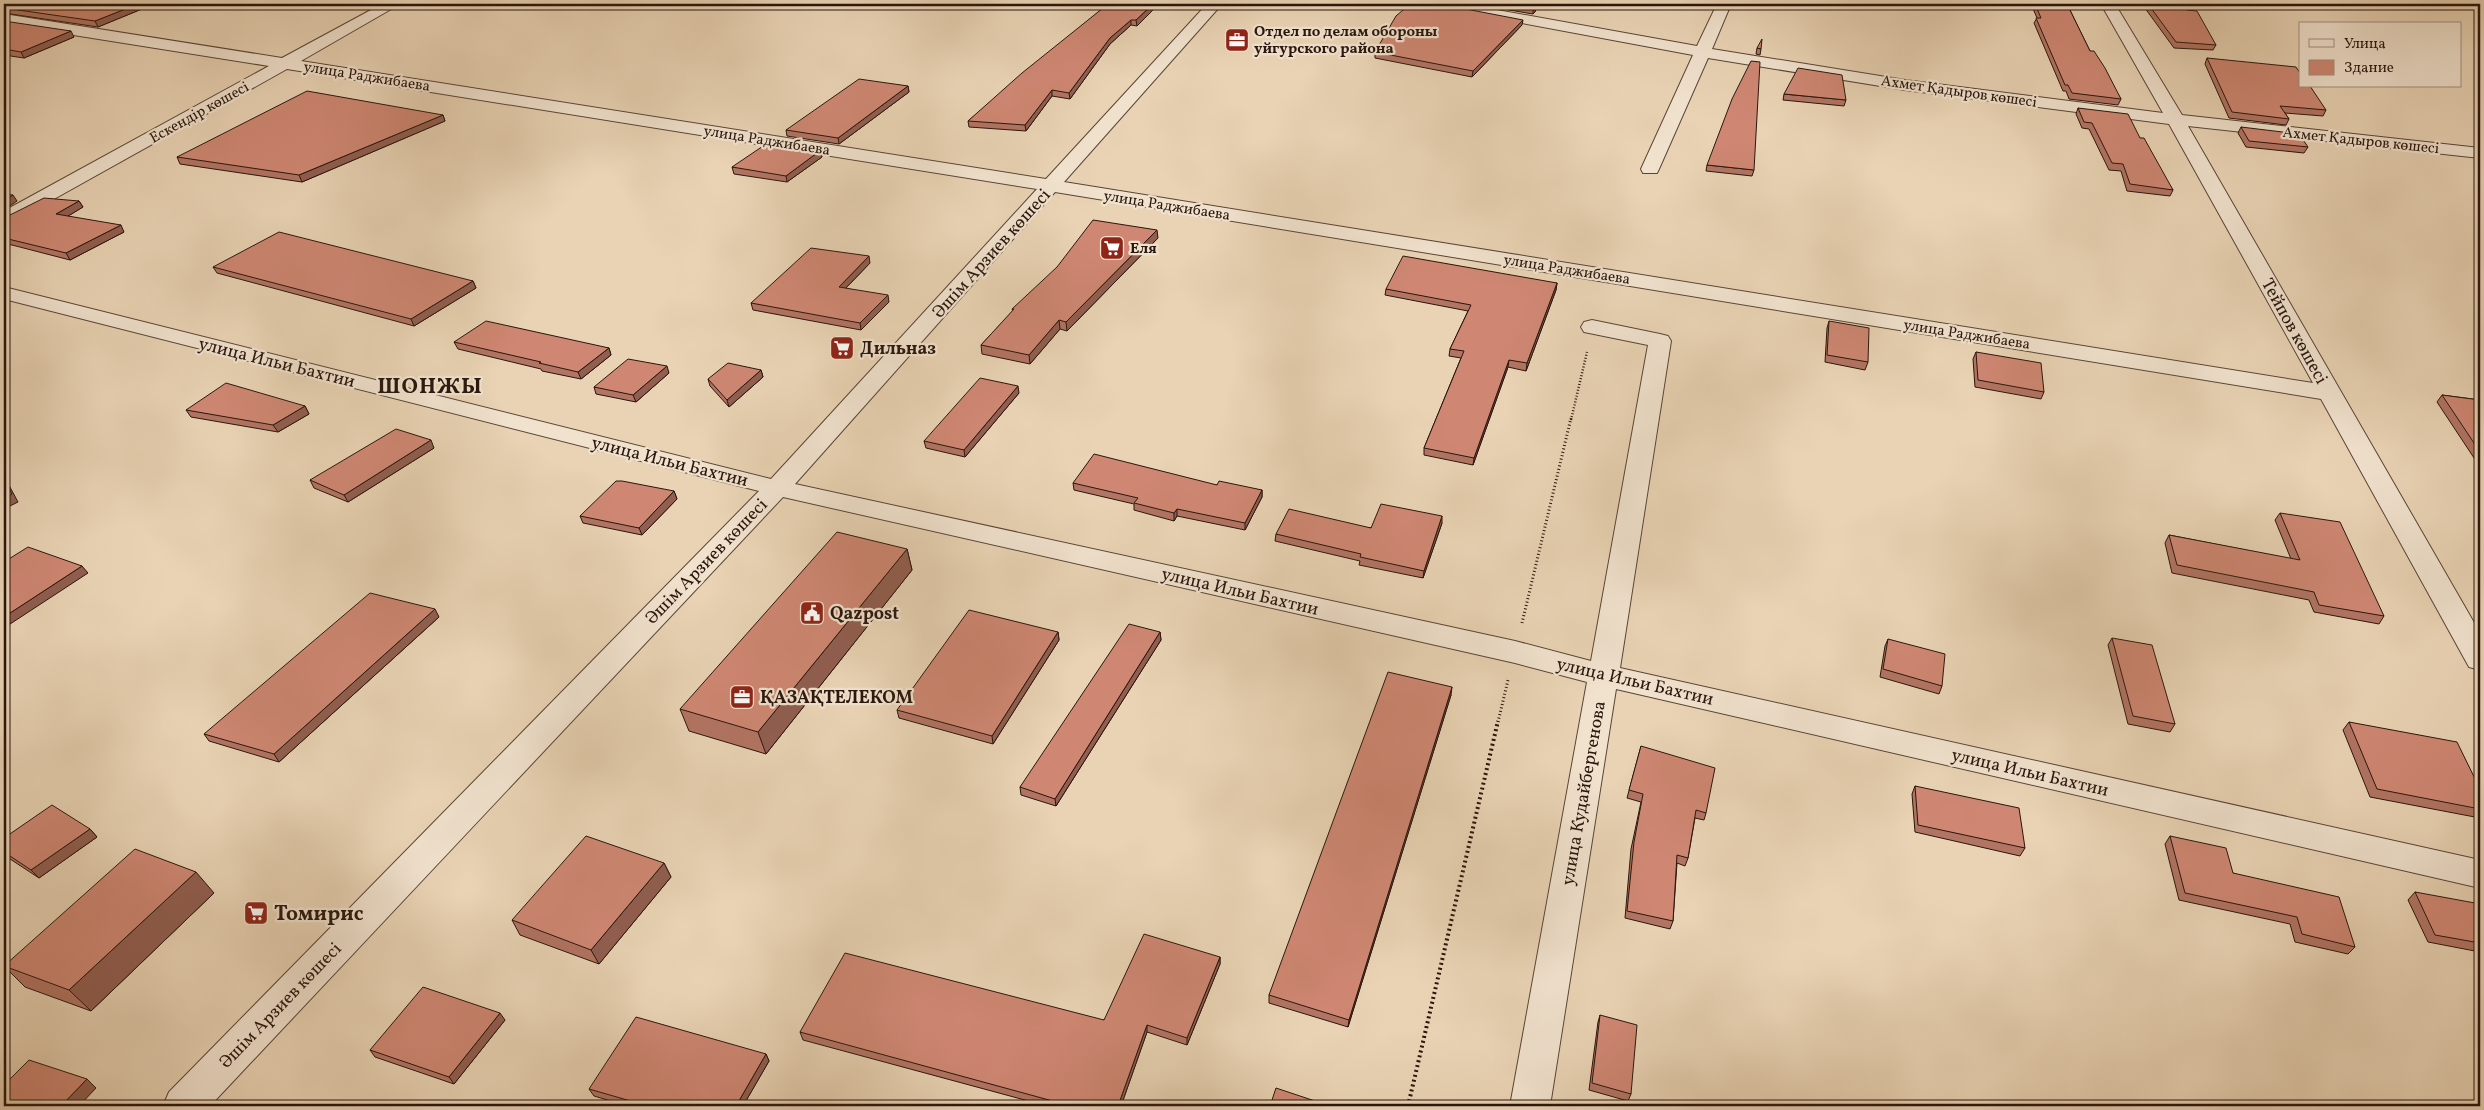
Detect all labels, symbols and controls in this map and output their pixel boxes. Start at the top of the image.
place label: Отдел по делам обороны уйгурского района [1254,22,1438,60]
legend [2299,22,2462,88]
office icon: Отдел по делам обороны уйгурского района [1224,27,1250,53]
text: Улица [2344,34,2386,55]
street label: улица Раджибаева [302,57,432,98]
text: Здание [2344,58,2394,79]
street label: Ахмет Қадыров көшесі [1879,71,2038,114]
street label: Ескендір көшесі [146,77,253,149]
street label: улица Раджибаева [702,121,832,162]
street label: Ахмет Қадыров көшесі [2282,123,2440,160]
street label: Әшім Арзиев көшесі [927,184,1057,324]
street label: улица Раджибаева [1102,186,1232,227]
supermarket icon: Еля [1099,235,1125,261]
place label: Еля [1130,239,1157,260]
street label: улица Раджибаева [1502,250,1632,291]
street label: Тейпов көшесі [2254,274,2333,389]
street label: улица Раджибаева [1902,315,2032,356]
street label: улица Ильи Бахтии [196,332,358,395]
supermarket icon: Дильназ [829,335,855,361]
place label: Дильназ [860,337,936,362]
district label: ШОНЖЫ [377,372,483,403]
street label: улица Ильи Бахтии [589,431,751,494]
street label: Әшім Арзиев көшесі [640,493,774,631]
street label: улица Ильи Бахтии [1159,562,1321,623]
public building icon: Qazpost [799,600,825,626]
place label: Qazpost [830,602,899,627]
street label: улица Ильи Бахтии [1554,652,1716,713]
office icon: ҚАЗАҚТЕЛЕКОМ [729,684,755,710]
place label: ҚАЗАҚТЕЛЕКОМ [760,686,913,711]
street label: улица Кудайбергенова [1556,699,1613,888]
street label: улица Ильи Бахтии [1949,743,2111,804]
supermarket icon: Томирис [243,900,269,926]
place label: Томирис [274,900,364,929]
street label: Әшім Арзиев көшесі [214,937,348,1075]

